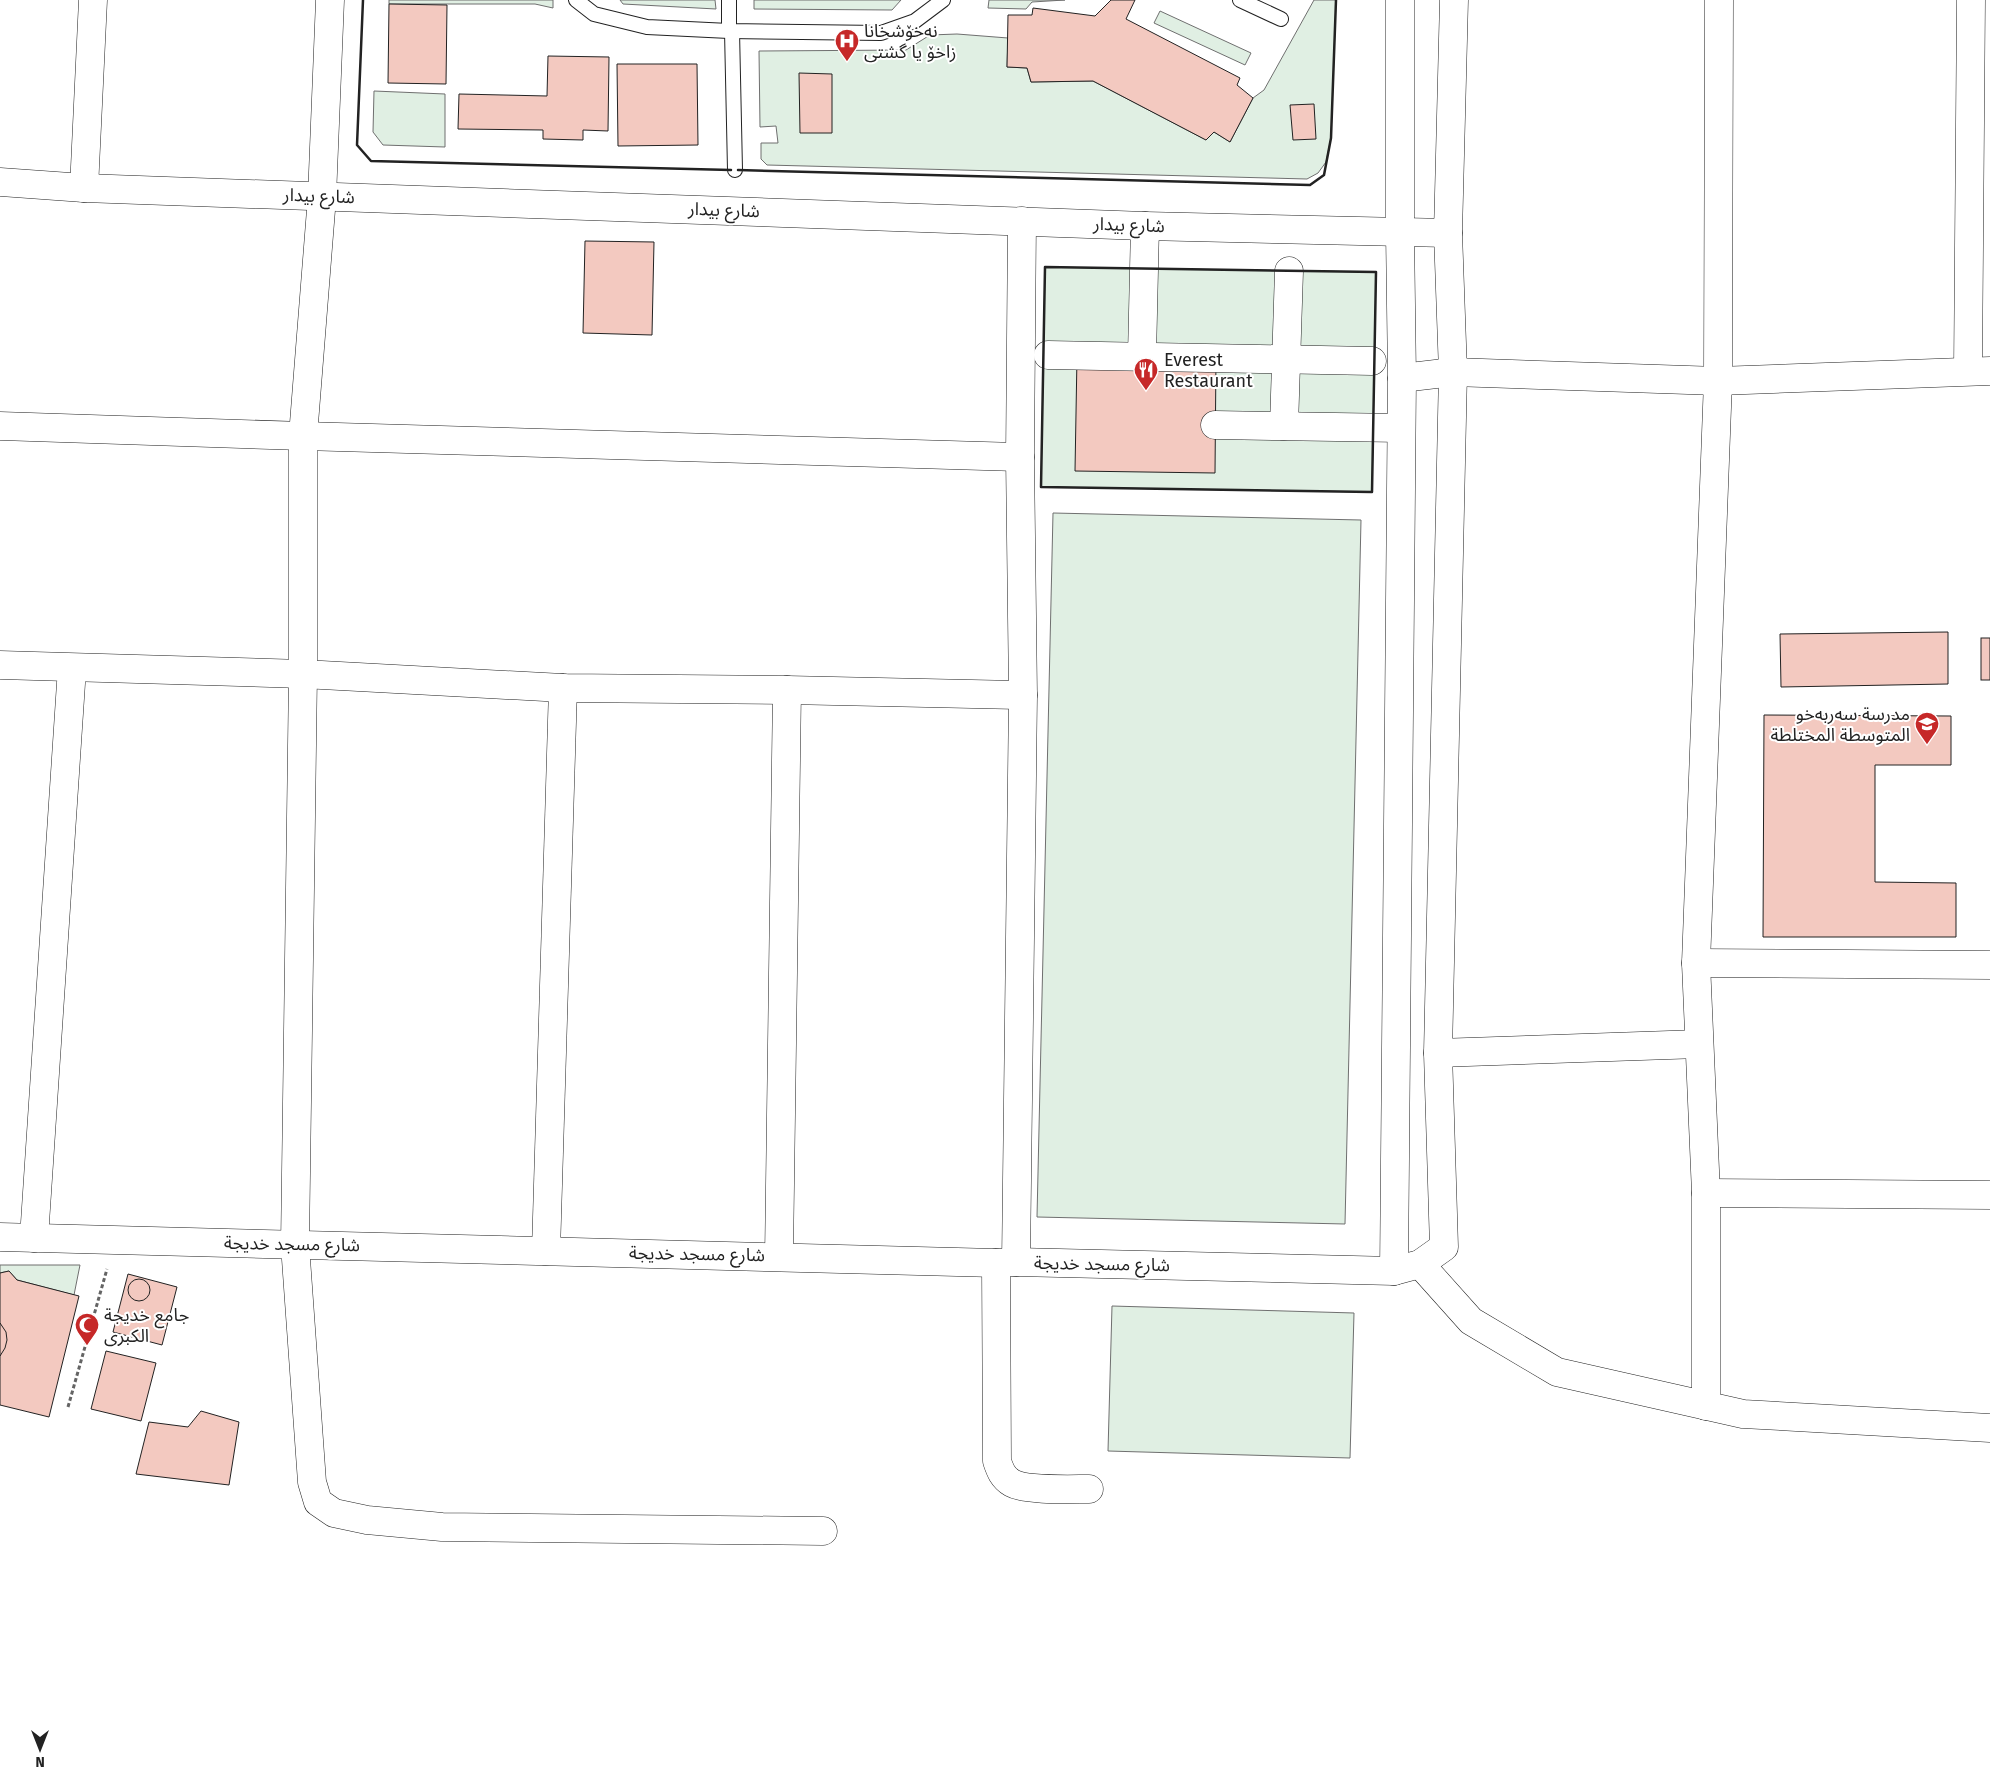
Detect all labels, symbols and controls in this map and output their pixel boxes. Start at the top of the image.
place label: نەخۆشخانا زاخۆ یا گشتی [864,20,956,63]
hospital icon: نەخۆشخانا زاخۆ یا گشتی [834,28,860,62]
street label: شارع بيدار [282,184,355,211]
street label: شارع بيدار [687,198,760,225]
street label: شارع بيدار [1092,213,1165,240]
place label: Everest Restaurant [1164,349,1253,392]
restaurant icon: Everest Restaurant [1133,357,1159,391]
place label: مدرسة سەربەخو المتوسطة المختلطة [1771,703,1910,746]
school or university icon: مدرسة سەربەخو المتوسطة المختلطة [1914,711,1940,745]
street label: شارع مسجد خديجة [224,1232,360,1259]
street label: شارع مسجد خديجة [629,1242,765,1269]
street label: شارع مسجد خديجة [1034,1252,1170,1279]
place label: جامع خديجة الكبرى [104,1304,189,1347]
mosque icon: جامع خديجة الكبرى [74,1312,100,1346]
north arrow [15,1724,65,1774]
text: N [35,1753,45,1770]

